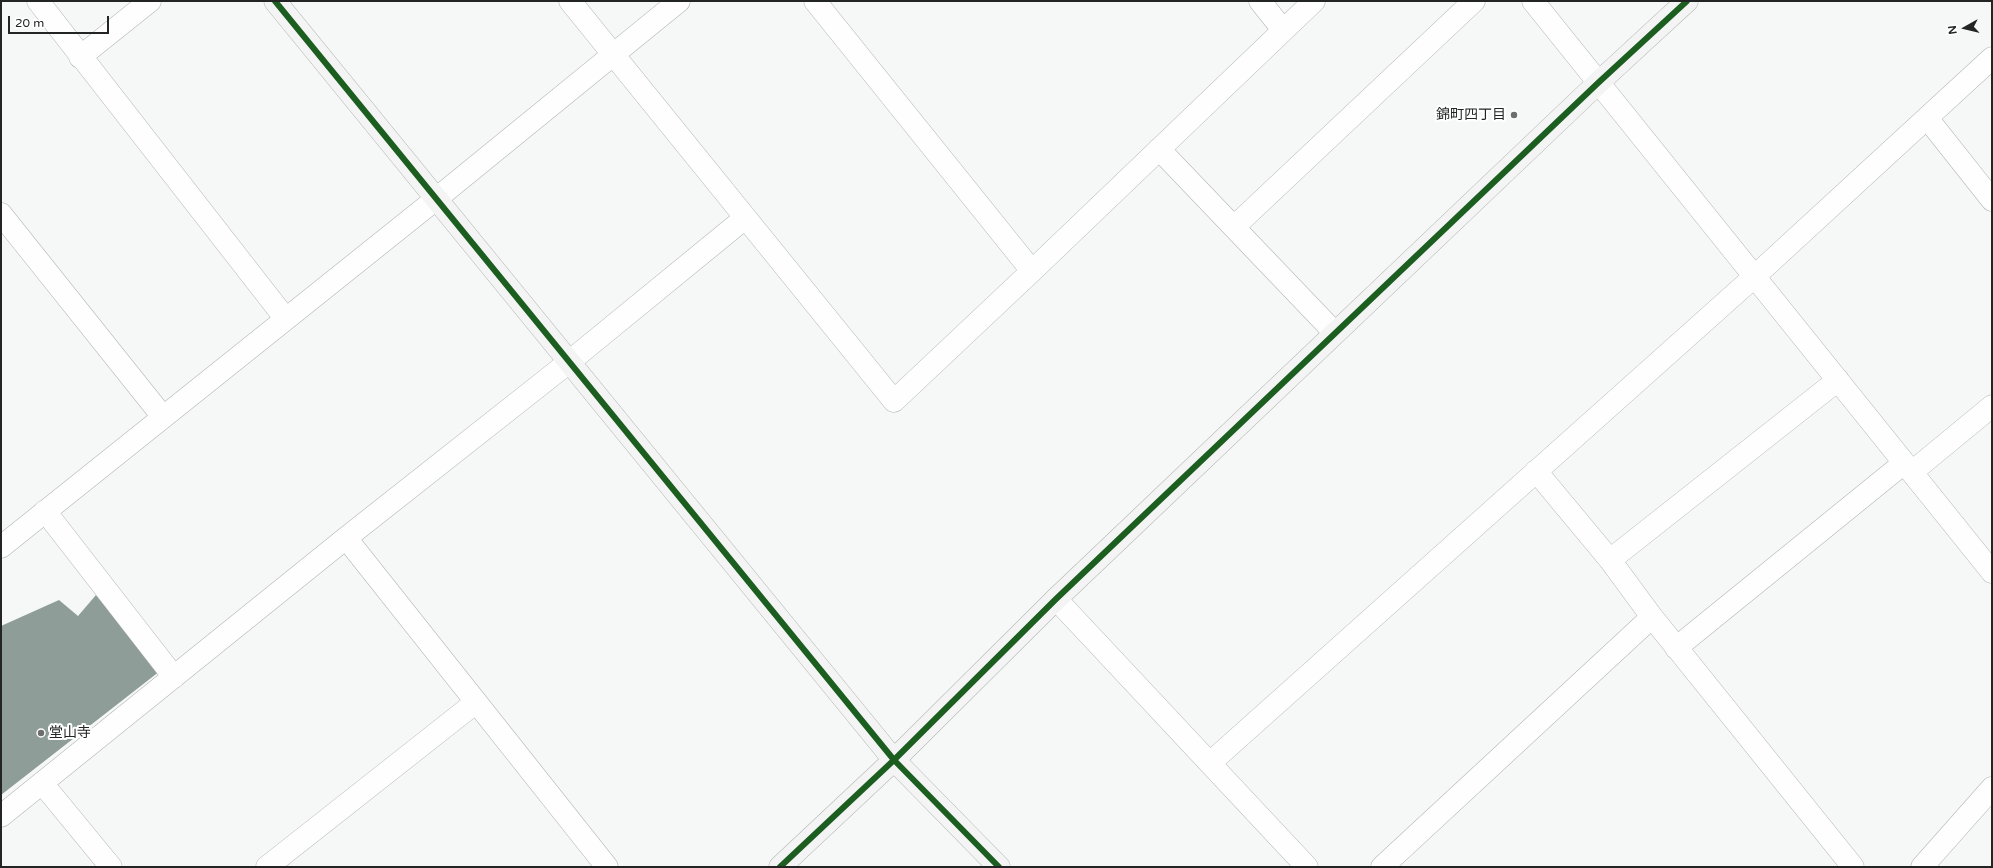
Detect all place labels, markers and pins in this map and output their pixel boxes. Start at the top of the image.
place label: 錦町四丁目 [1436,107,1506,123]
marker: 錦町四丁目 [1509,110,1519,120]
place label: 堂山寺 [49,725,91,741]
marker: 堂山寺 [36,728,46,738]

